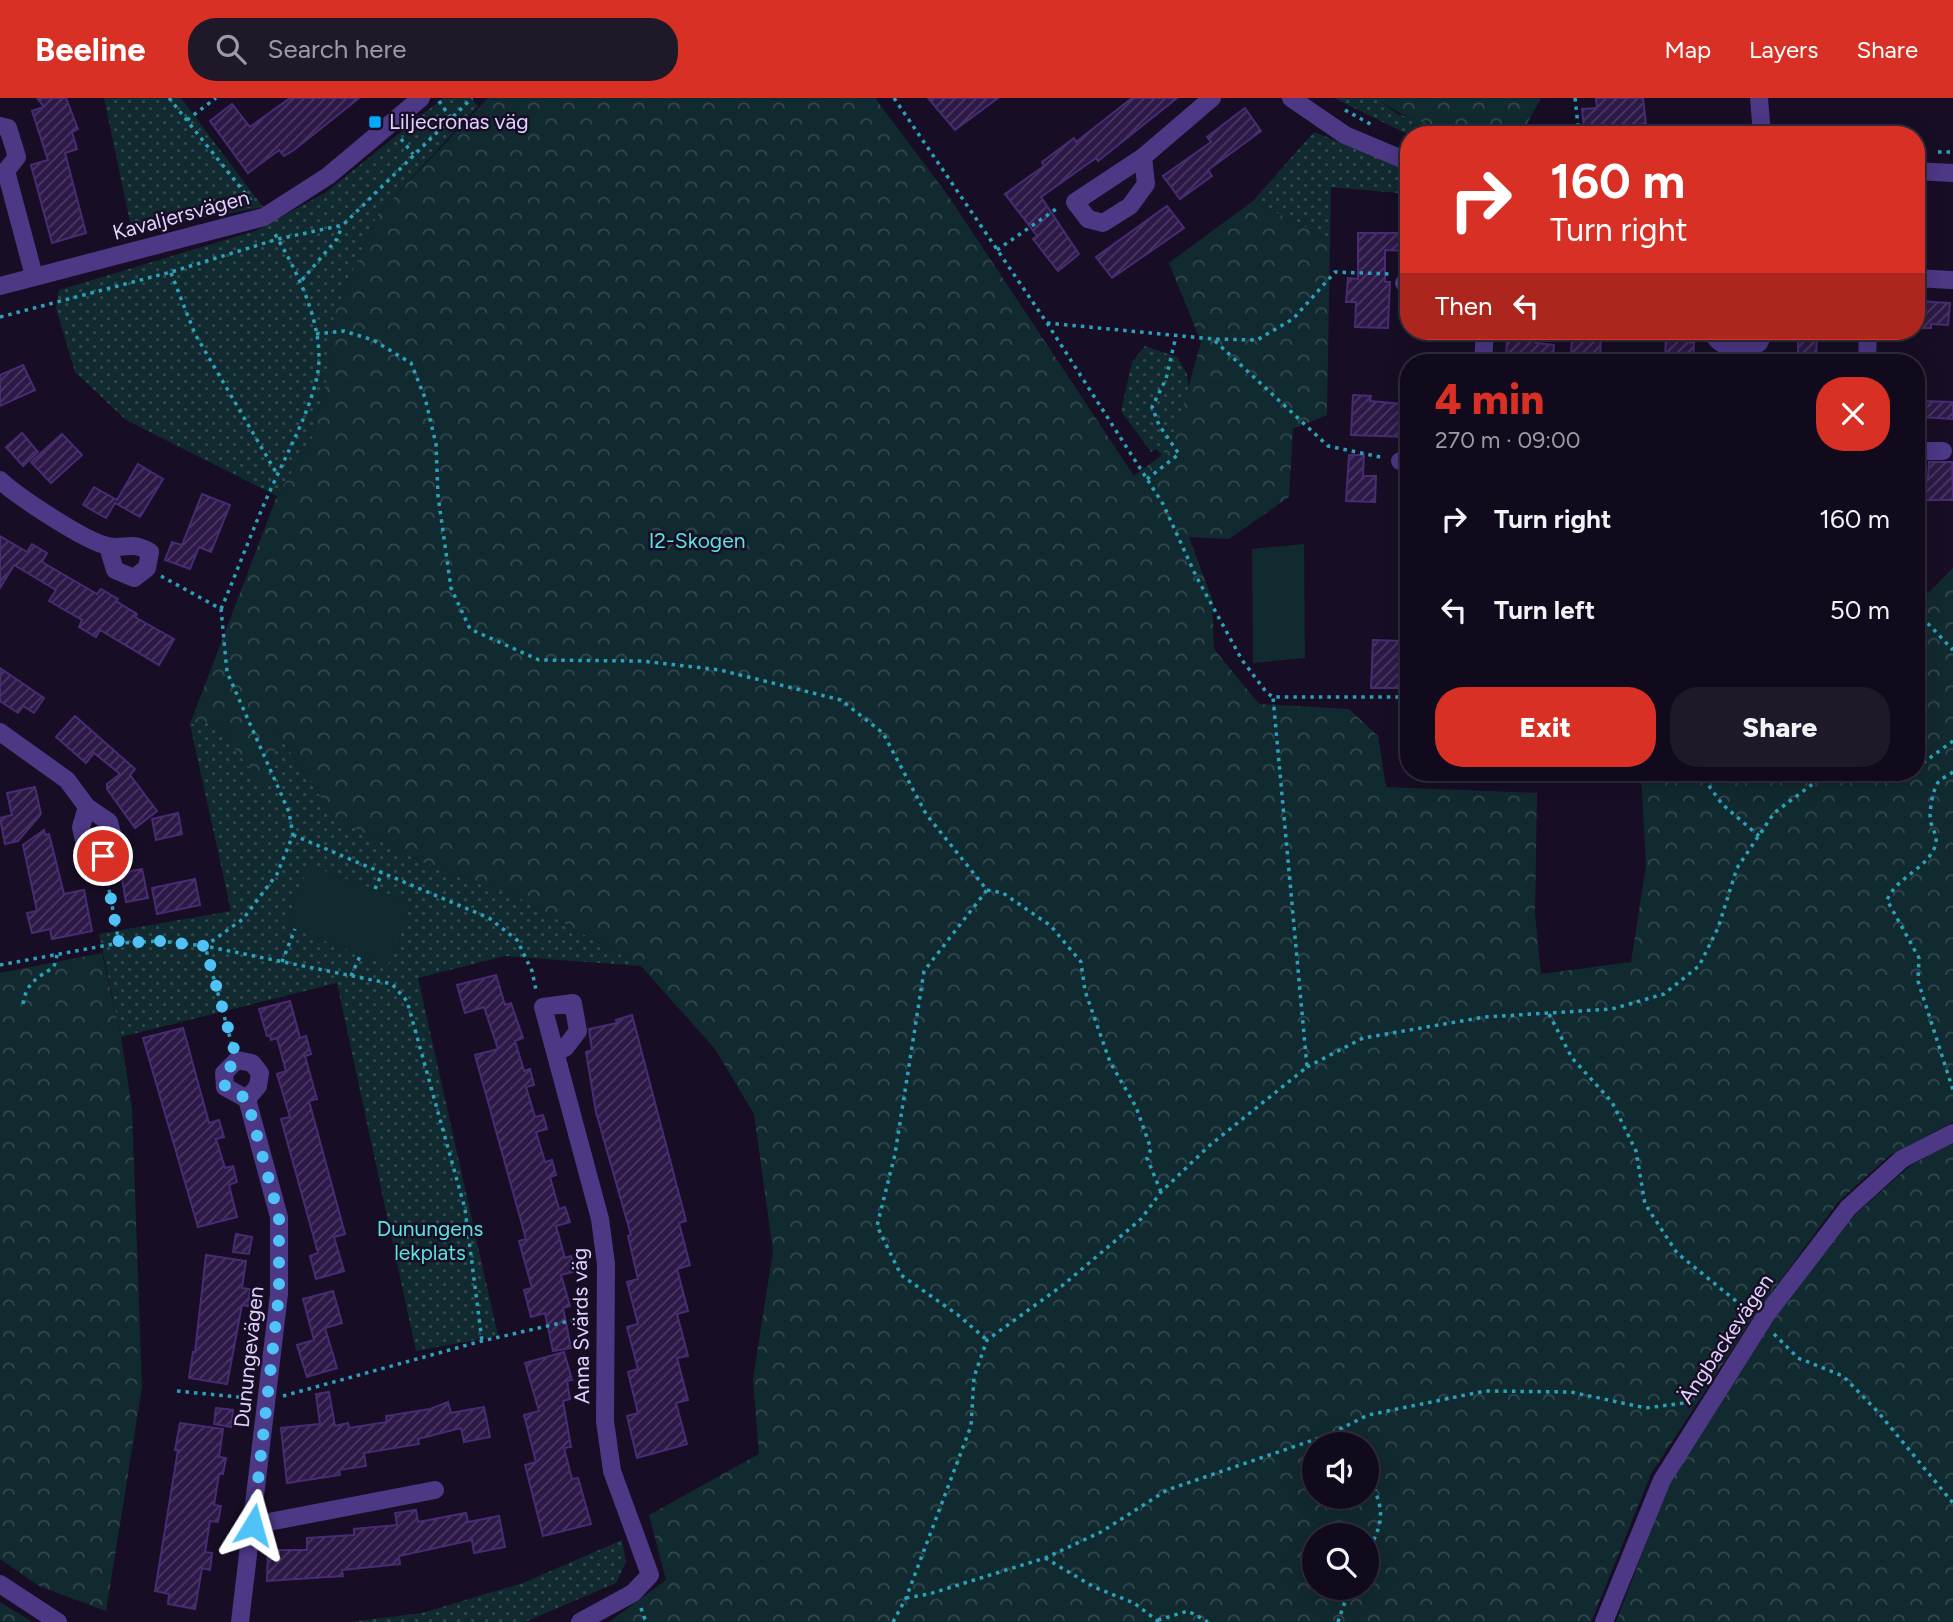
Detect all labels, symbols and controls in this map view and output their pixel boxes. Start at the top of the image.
search box [188,18,678,81]
text: Beeline [35,30,146,69]
icon: search [212,30,250,68]
text: Search here [268,33,406,65]
text: Map [1664,35,1711,64]
text: Layers [1749,35,1818,64]
text: Share [1856,35,1918,64]
place label: Liljecronas väg [389,109,529,134]
marker: Liljecronas väg [367,114,383,130]
text: 160 m [1550,151,1685,210]
icon: right [1435,154,1526,245]
street label: Kavaljersvägen [110,184,252,245]
text: Turn right [1550,211,1688,249]
icon: left [1507,287,1545,325]
text: Then [1435,290,1493,322]
text: 4 min [1435,374,1544,425]
button: close [1816,377,1890,451]
text: 270 m · 09:00 [1435,426,1580,454]
icon: right [1435,500,1473,538]
text: Turn right [1494,503,1611,535]
text: 160 m [1819,503,1890,535]
park label: I2-Skogen [649,528,745,553]
icon: left [1435,591,1473,629]
text: Turn left [1494,594,1595,626]
text: 50 m [1830,594,1890,626]
button: Exit [1435,687,1656,767]
button: Share [1670,687,1890,767]
pin [73,826,133,886]
icon: arrive [84,837,122,875]
park label: Dunungens lekplats [377,1216,483,1265]
street label: Anna Svärds väg [567,1248,594,1404]
street label: Ängbackevägen [1673,1269,1778,1408]
street label: Dunungevägen [229,1285,268,1429]
map controls [1302,1432,1379,1600]
button: sound [1302,1432,1379,1509]
position arrow [216,1488,290,1562]
button: search [1302,1523,1379,1600]

